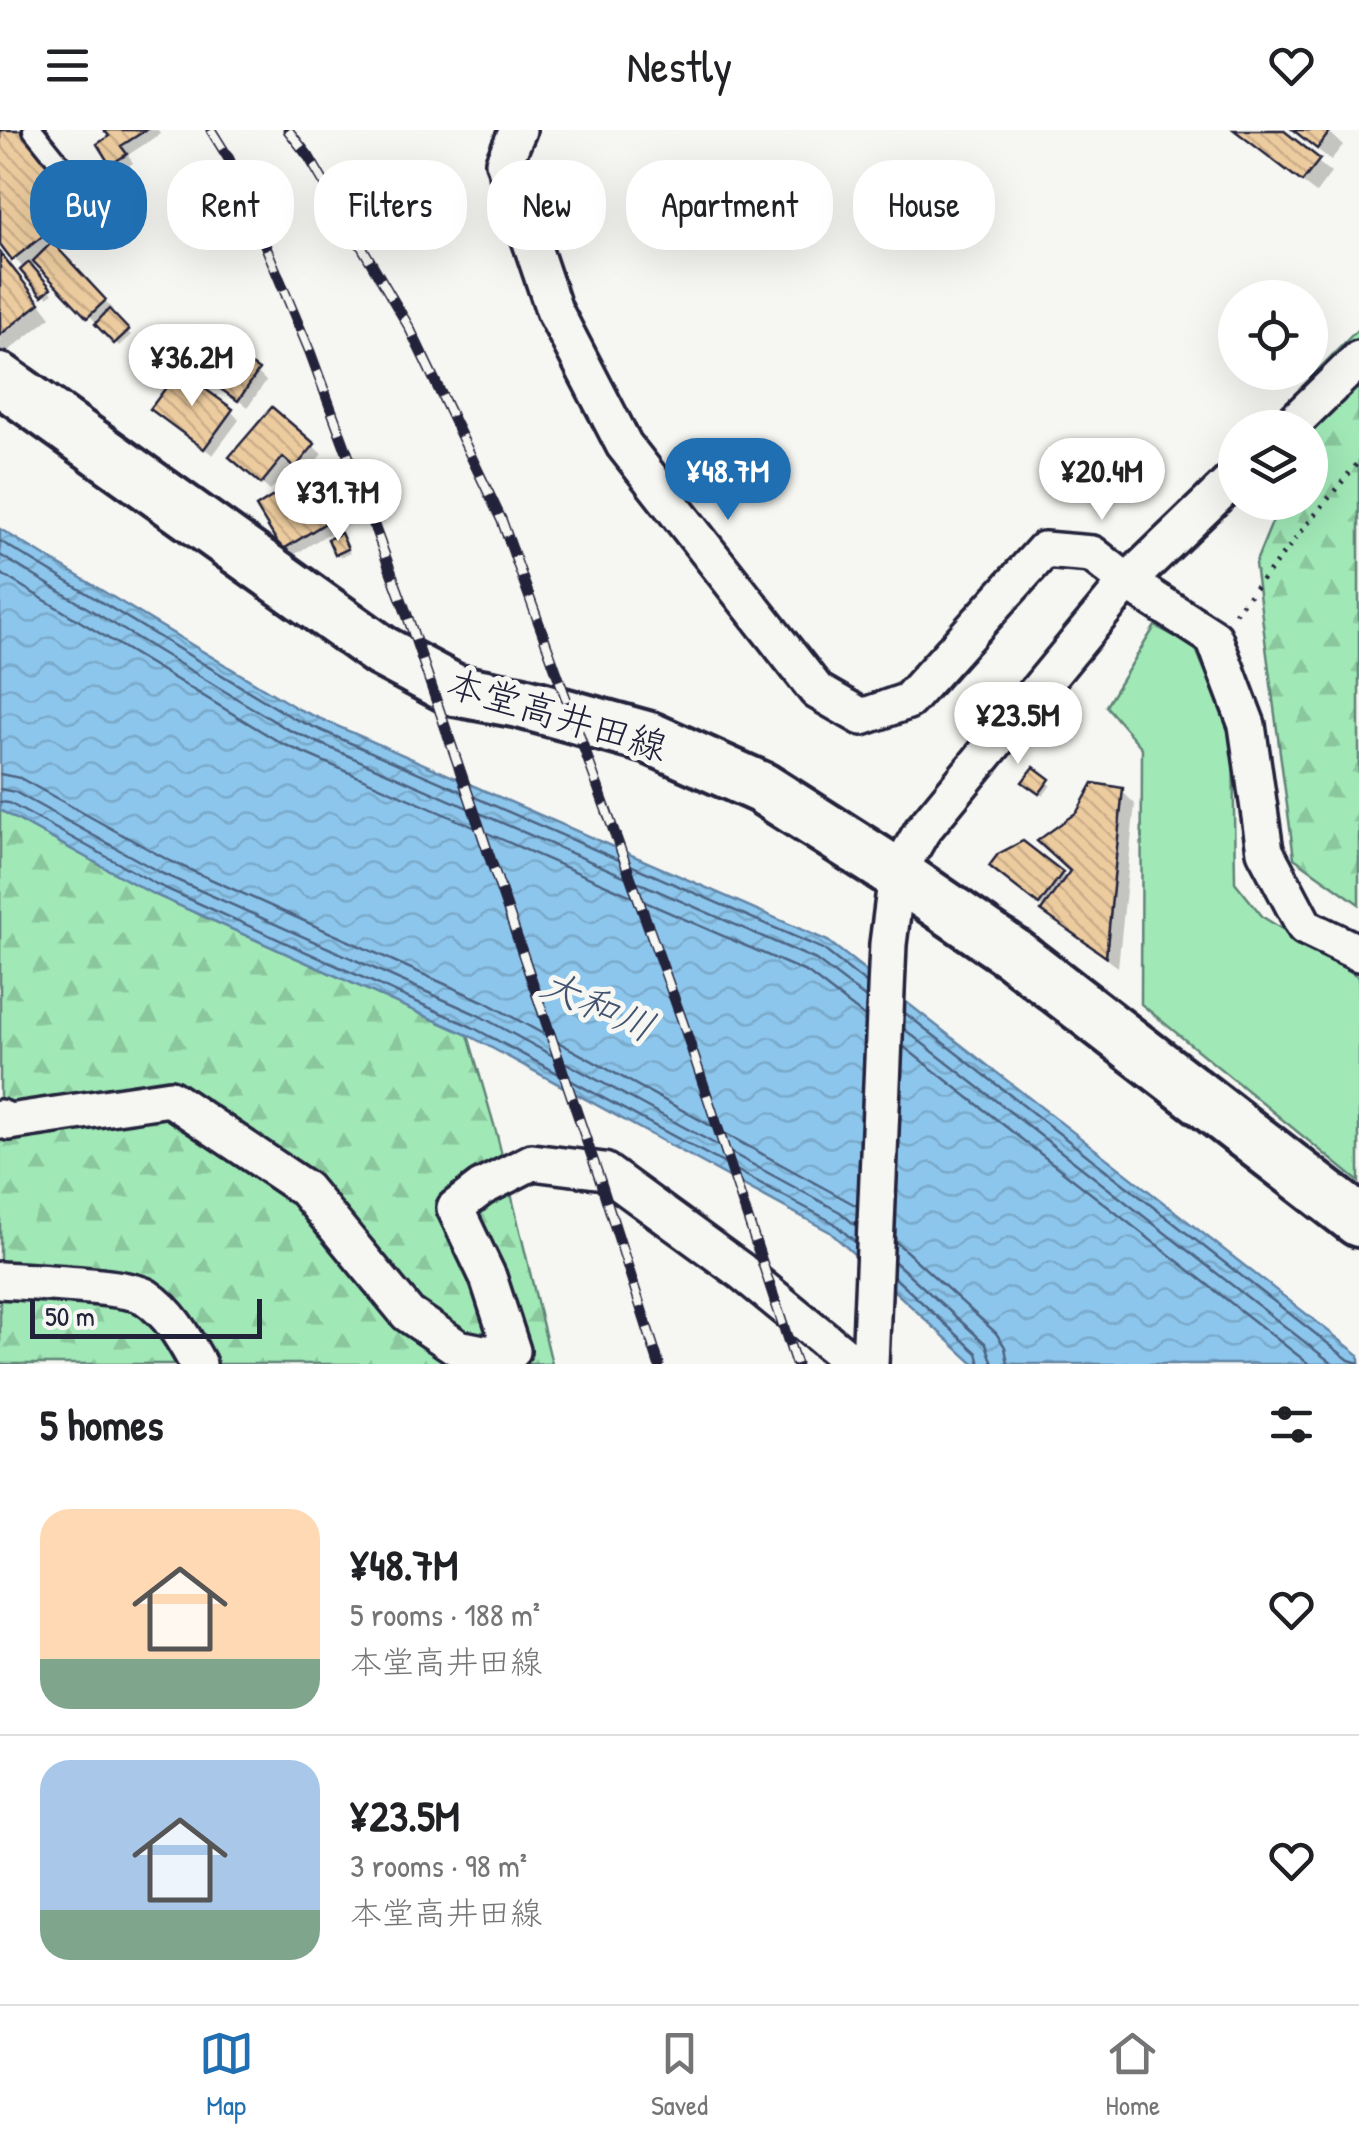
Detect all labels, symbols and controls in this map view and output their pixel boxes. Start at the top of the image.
text: Nestly [627,35,732,96]
icon: menu [40,38,95,93]
icon: heart [1264,38,1319,93]
chip: Buy [30,160,147,250]
chip: Rent [167,160,294,250]
chip: Filters [314,160,467,250]
chip: New [487,160,606,250]
chip: Apartment [626,160,833,250]
chip: House [853,160,995,250]
map controls [1218,280,1328,520]
button: locate [1218,280,1328,390]
pin: ¥36.2M [111,324,273,409]
text: ¥36.2M [151,335,233,378]
button: layers [1218,410,1328,520]
pin: ¥48.7M [647,438,809,523]
pin: ¥20.4M [1021,438,1183,523]
text: ¥48.7M [687,449,769,492]
text: ¥20.4M [1061,449,1143,492]
pin: ¥31.7M [257,459,419,544]
text: ¥31.7M [297,470,379,513]
street label: 本堂高井田線 [441,656,674,772]
pin: ¥23.5M [937,682,1099,767]
text: ¥23.5M [976,693,1060,736]
water label: 大和川 [533,955,664,1053]
scale bar [30,1294,262,1338]
text: 50 m [45,1297,95,1335]
text: 5 homes [40,1396,163,1453]
icon: filters [1264,1397,1319,1452]
text: ¥48.7M [350,1536,458,1593]
icon: home [120,1549,240,1669]
icon: heart [1264,1582,1319,1637]
text: 5 rooms · 188 m² [350,1593,540,1636]
text: 本堂高井田線 [350,1640,542,1683]
text: ¥23.5M [350,1787,460,1844]
icon: home [120,1800,240,1920]
icon: heart [1264,1833,1319,1888]
text: 3 rooms · 98 m² [350,1844,527,1887]
text: 本堂高井田線 [350,1891,542,1934]
tab: Map [199,2026,254,2124]
tab: Saved [651,2026,708,2124]
tab: Home [1105,2026,1160,2124]

